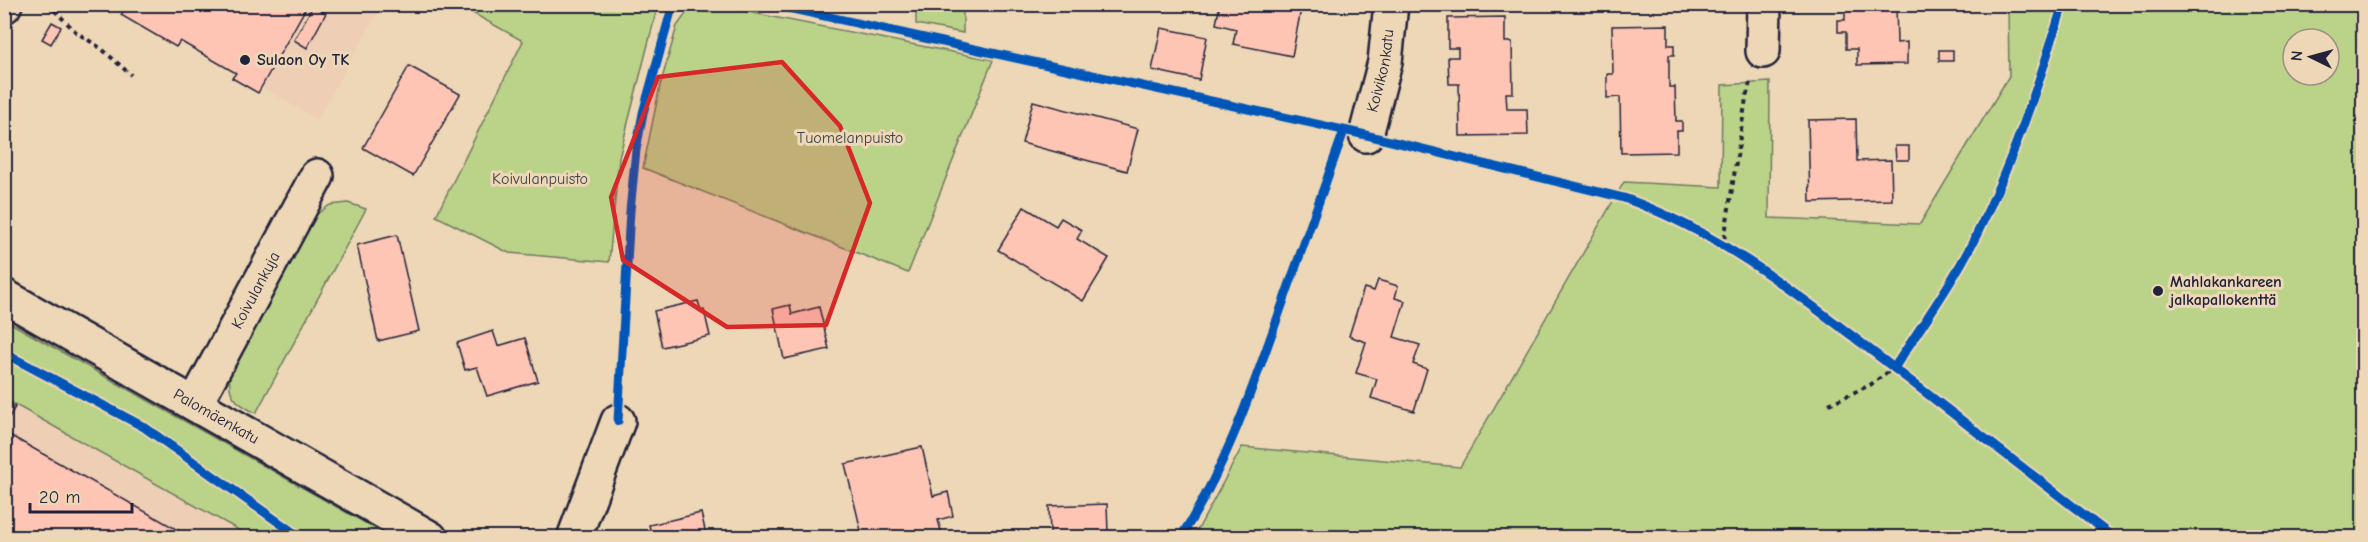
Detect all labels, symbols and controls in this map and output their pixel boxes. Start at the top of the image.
north arrow [2281,27,2341,87]
street label: Koivikonkatu [1363,28,1397,114]
text: N [2288,50,2306,62]
place label: Sulaon Oy TK [257,51,349,69]
marker: Sulaon Oy TK [238,53,252,67]
park label: Tuomelanpuisto [797,129,903,147]
park label: Koivulanpuisto [492,170,588,188]
street label: Koivulankuja [228,249,284,332]
place label: Mahlakankareen jalkapallokenttä [2168,273,2282,309]
marker: Mahlakankareen jalkapallokenttä [2151,284,2165,298]
street label: Palomäenkatu [170,385,262,448]
scale bar [30,476,132,514]
text: 20 m [39,487,80,508]

